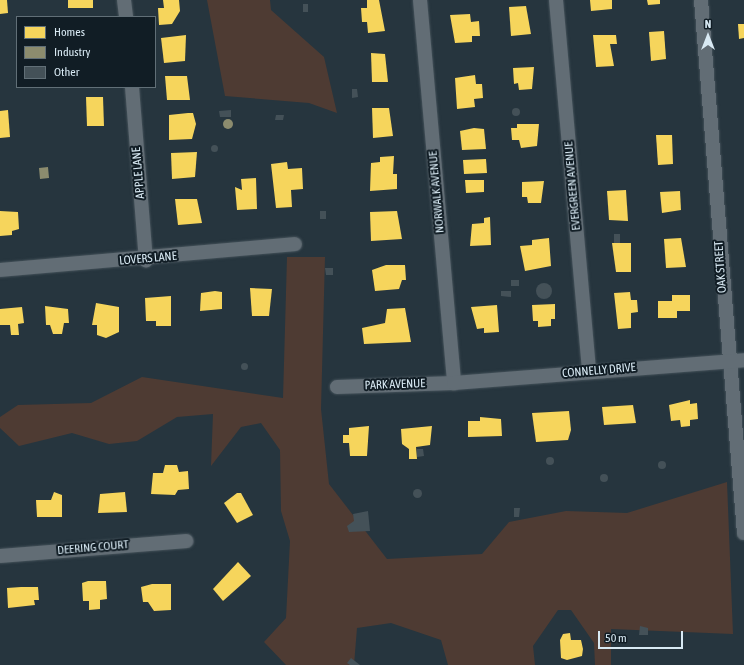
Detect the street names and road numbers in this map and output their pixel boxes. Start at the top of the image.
street label: EVERGREEN AVENUE [562,141,584,231]
street label: APPLE LANE [130,147,148,199]
street label: NORWALK AVENUE [426,150,448,234]
street label: OAK STREET [712,240,730,294]
street label: LOVERS LANE [119,249,177,269]
street label: CONNELLY DRIVE [562,361,636,381]
street label: PARK AVENUE [364,377,426,393]
street label: DEERING COURT [57,538,129,558]

